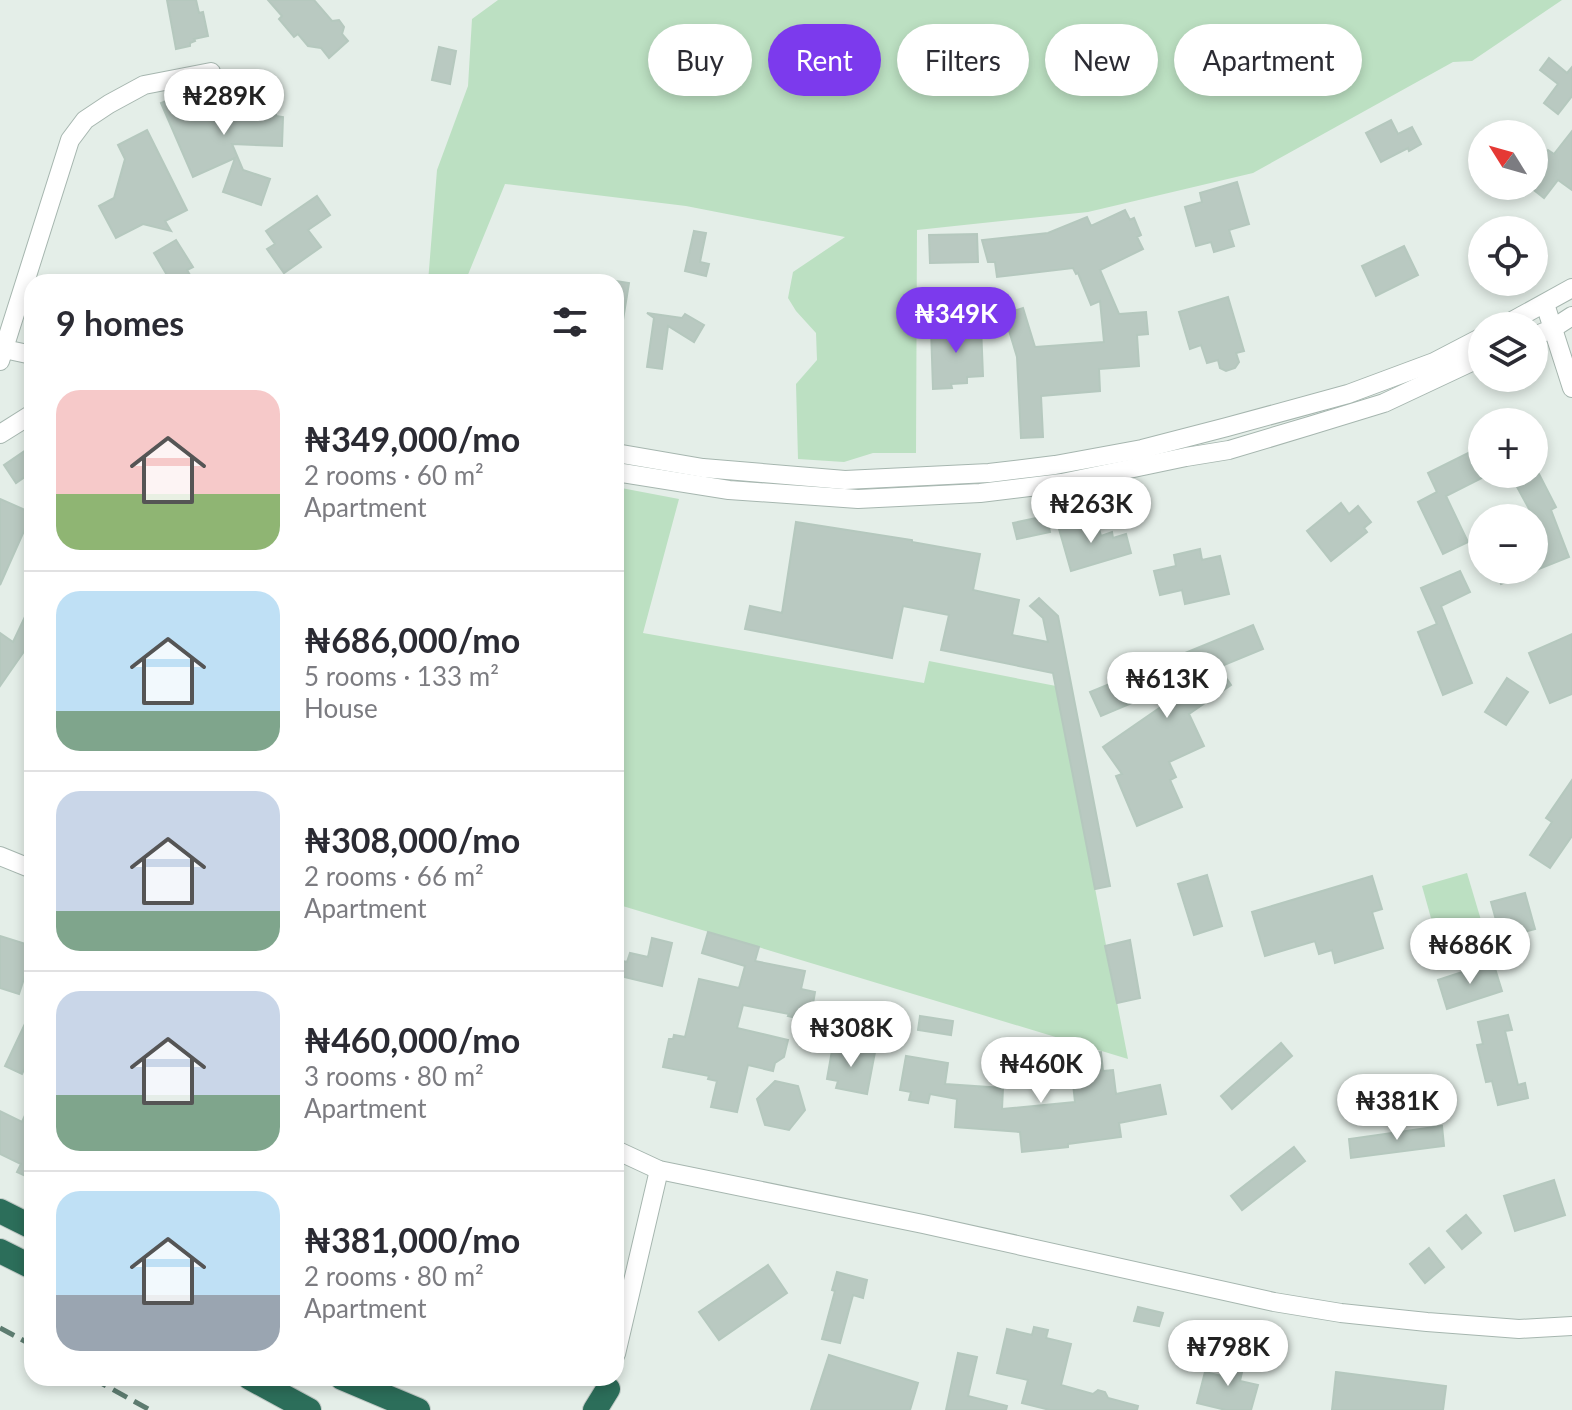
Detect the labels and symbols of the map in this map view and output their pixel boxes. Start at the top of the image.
pin: ₦289K [168,69,280,137]
north arrow [1468,120,1548,200]
pin: ₦349K [900,287,1012,355]
pin: ₦263K [1035,477,1147,545]
pin: ₦613K [1111,652,1223,720]
pin: ₦686K [1414,918,1526,986]
pin: ₦308K [795,1001,907,1069]
pin: ₦460K [985,1037,1097,1105]
pin: ₦381K [1341,1074,1453,1142]
pin: ₦798K [1172,1320,1284,1388]

